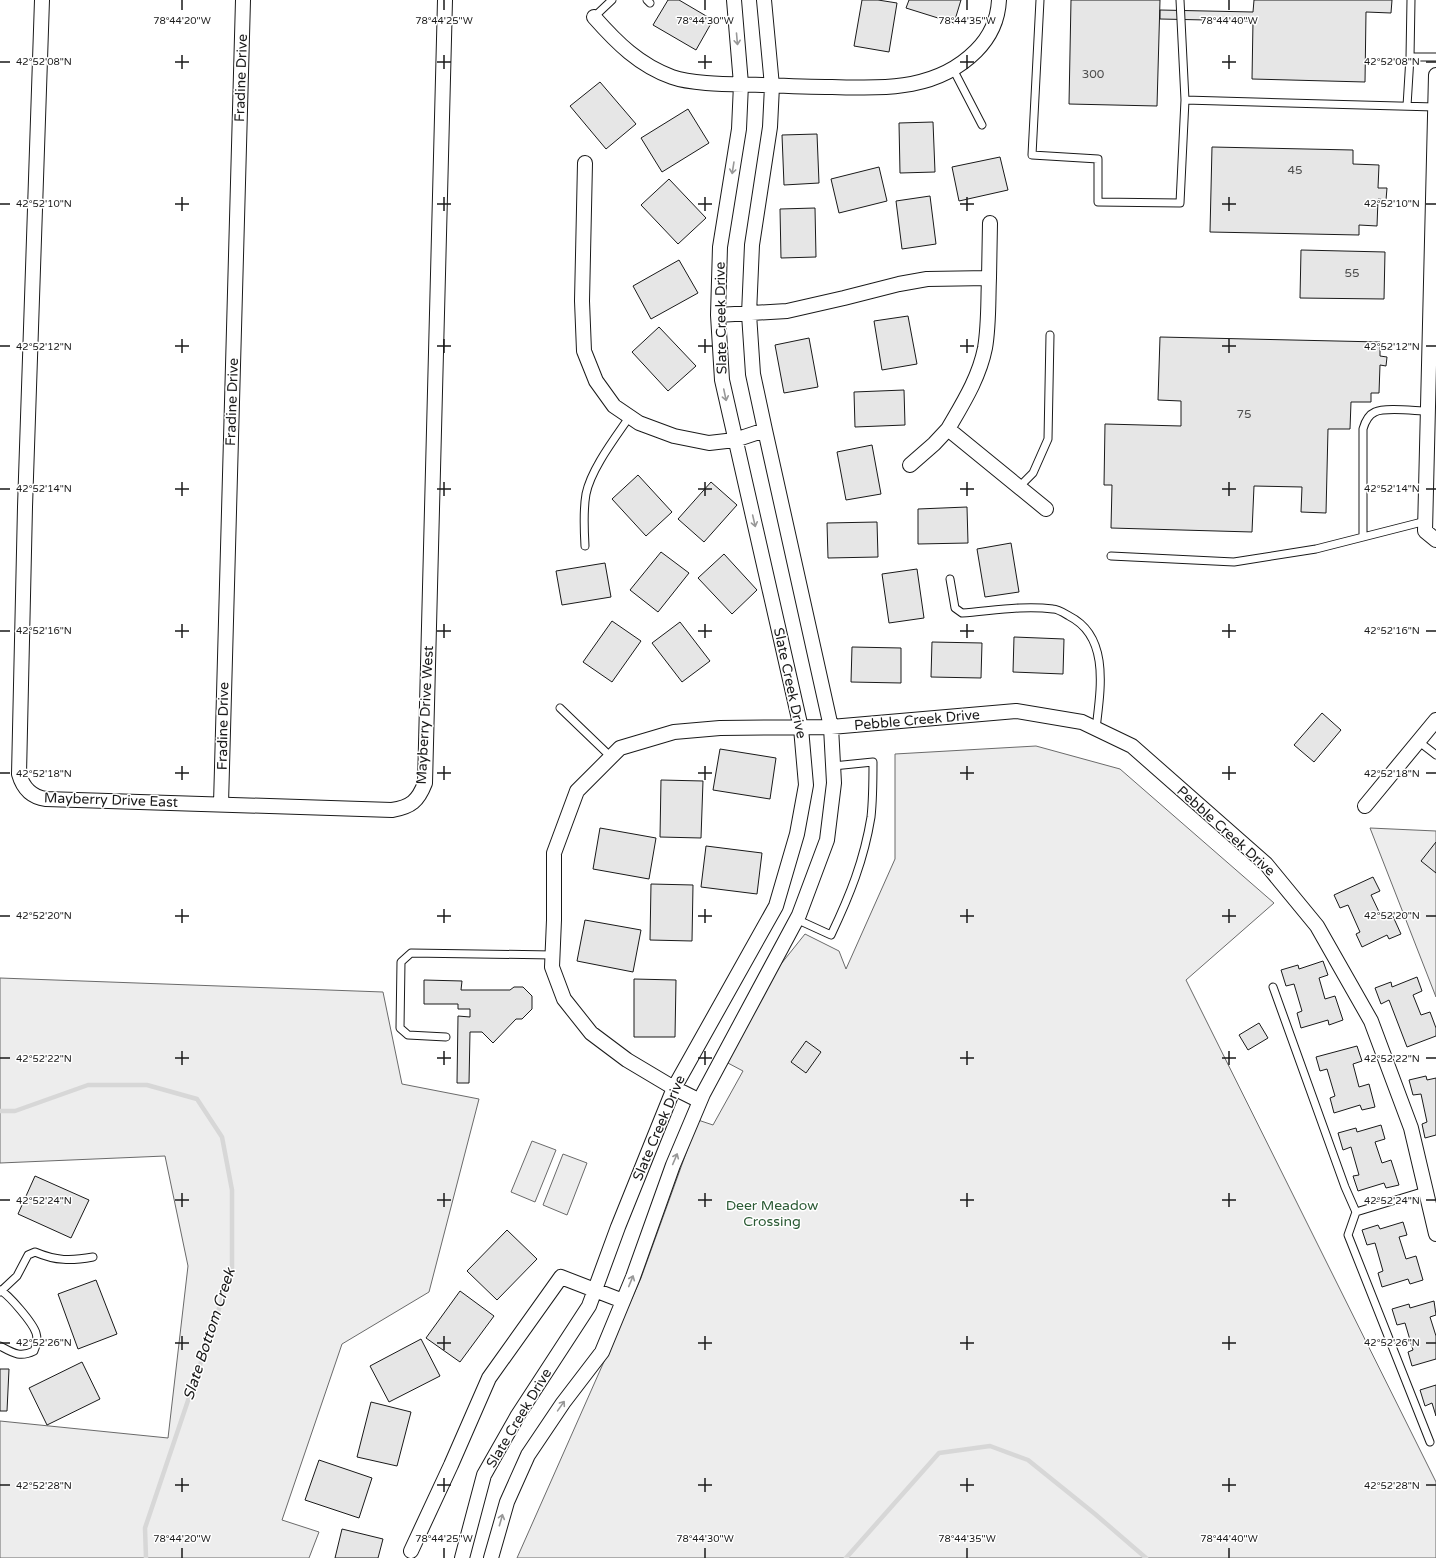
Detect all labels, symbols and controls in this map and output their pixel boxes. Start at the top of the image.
text: 78°44'20"W [153,15,211,27]
text: 78°44'25"W [415,15,473,27]
text: 78°44'30"W [676,15,734,27]
text: 78°44'35"W [938,15,996,27]
text: 78°44'40"W [1200,15,1258,27]
one-way arrow [734,32,741,45]
street label: Fradine Drive [231,34,251,122]
text: 42°52'08"N [16,56,72,68]
text: 42°52'08"N [1364,56,1420,68]
house number: 300 [1082,67,1105,81]
one-way arrow [729,161,737,174]
house number: 45 [1287,163,1303,177]
text: 42°52'10"N [16,198,72,210]
text: 42°52'10"N [1364,198,1420,210]
street label: Slate Creek Drive [712,261,730,375]
house number: 55 [1344,266,1360,280]
text: 42°52'12"N [16,341,72,353]
text: 42°52'12"N [1364,341,1420,353]
street label: Fradine Drive [222,358,242,446]
one-way arrow [722,388,730,401]
house number: 75 [1236,407,1252,421]
text: 42°52'14"N [16,483,72,495]
text: 42°52'14"N [1364,483,1420,495]
one-way arrow [750,515,758,528]
text: 42°52'16"N [16,625,72,637]
text: 42°52'16"N [1364,625,1420,637]
street label: Slate Creek Drive [770,626,810,740]
street label: Mayberry Drive West [413,645,437,785]
street label: Fradine Drive [214,682,232,770]
street label: Pebble Creek Drive [853,706,981,734]
text: 42°52'18"N [16,768,72,780]
text: 42°52'18"N [1364,768,1420,780]
street label: Pebble Creek Drive [1173,782,1279,880]
street label: Mayberry Drive East [44,789,179,811]
text: 42°52'20"N [16,910,72,922]
text: 42°52'20"N [1364,910,1420,922]
text: 42°52'22"N [16,1053,72,1065]
text: 42°52'22"N [1364,1053,1420,1065]
street label: Slate Creek Drive [629,1073,689,1183]
one-way arrow [672,1154,679,1166]
text: 42°52'24"N [16,1195,72,1207]
text: 42°52'24"N [1364,1195,1420,1207]
park label: Deer Meadow Crossing [726,1197,818,1230]
water label: Slate Bottom Creek [179,1264,239,1402]
one-way arrow [628,1276,636,1288]
text: 42°52'26"N [16,1337,72,1349]
text: 42°52'26"N [1364,1337,1420,1349]
street label: Slate Creek Drive [483,1365,555,1471]
one-way arrow [557,1401,565,1412]
text: 42°52'28"N [16,1480,72,1492]
text: 42°52'28"N [1364,1480,1420,1492]
one-way arrow [498,1514,506,1527]
text: 78°44'20"W [153,1533,211,1545]
text: 78°44'25"W [415,1533,473,1545]
text: 78°44'30"W [676,1533,734,1545]
text: 78°44'35"W [938,1533,996,1545]
text: 78°44'40"W [1200,1533,1258,1545]

